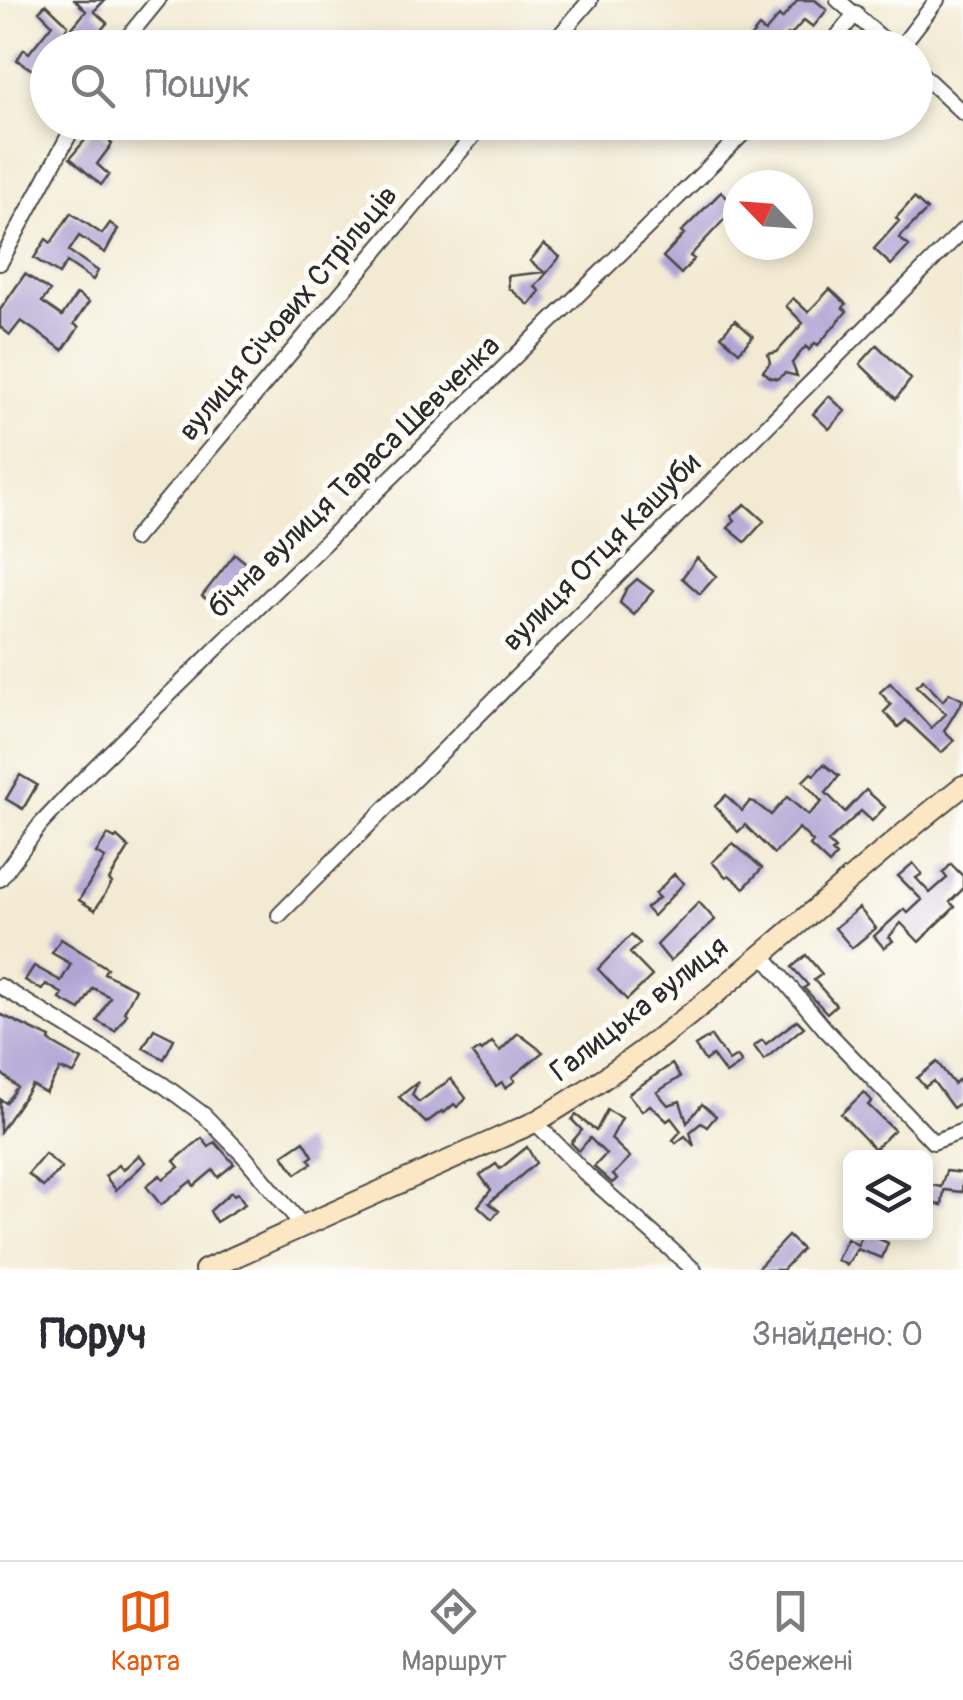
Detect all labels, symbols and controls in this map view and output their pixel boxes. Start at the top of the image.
search box [30,30,933,140]
icon: search [65,58,120,113]
text: Пошук [145,61,251,109]
north arrow [723,170,813,260]
street label: вулиця Січових Стрільців [170,178,406,448]
street label: бічна вулиця Тараса Шевченка [200,328,508,626]
street label: вулиця Отця Кашуби [494,445,708,659]
street label: Галицька вулиця [543,928,735,1090]
map controls [843,1150,933,1240]
button: layers [843,1150,933,1240]
text: Поруч [40,1309,147,1361]
text: Знайдено: 0 [752,1315,923,1355]
tab: Карта [111,1584,180,1679]
tab: Маршрут [401,1584,507,1679]
tab: Збережені [728,1584,852,1679]

